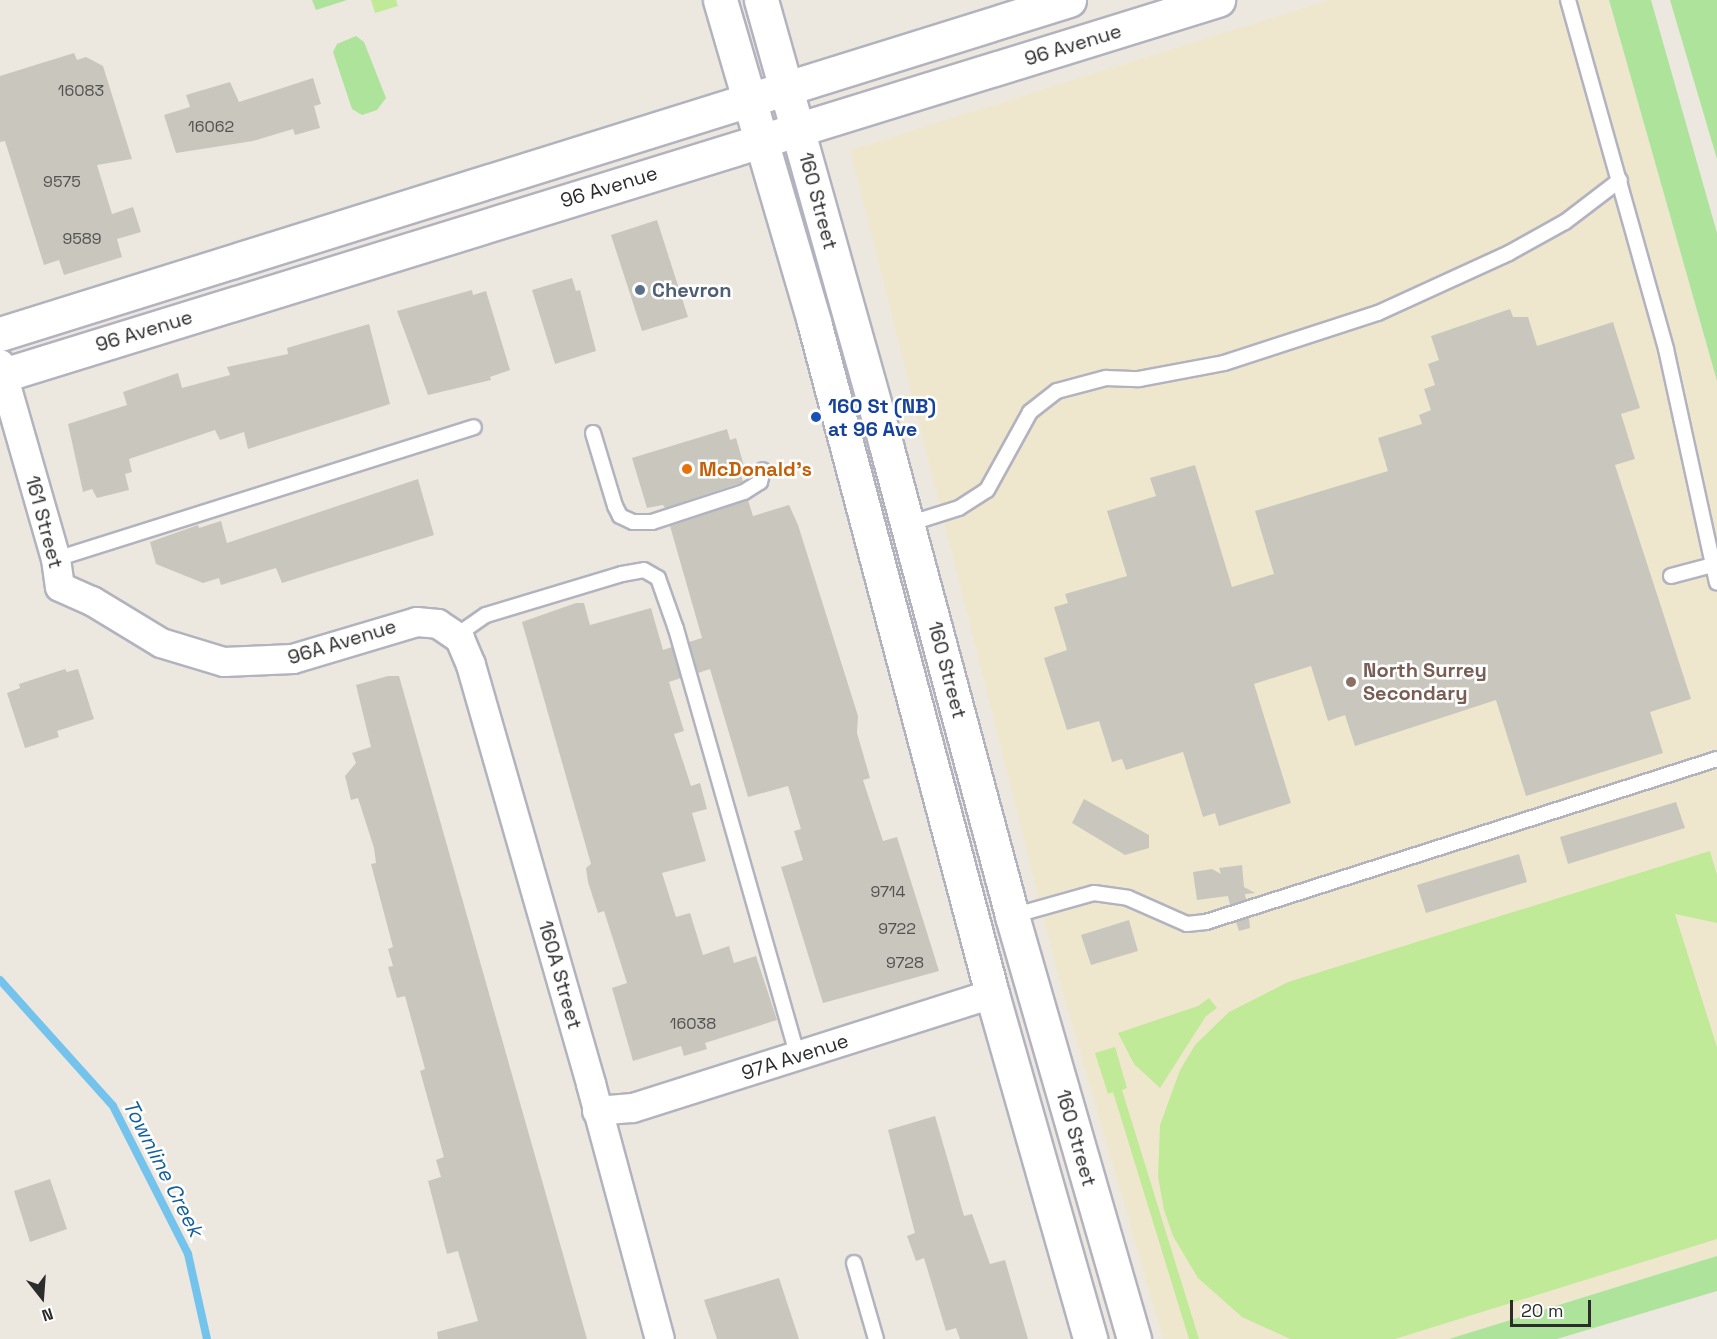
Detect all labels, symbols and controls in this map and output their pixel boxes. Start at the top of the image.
street label: 96 Avenue [1022,19,1124,71]
house number: 16083 [58,81,104,101]
house number: 16062 [188,117,234,137]
street label: 160 Street [794,150,842,252]
street label: 96 Avenue [558,161,660,213]
house number: 9575 [43,172,81,192]
house number: 9589 [62,229,102,249]
place label: Chevron [652,278,732,302]
marker: Chevron [633,283,647,297]
street label: 96 Avenue [93,305,195,357]
place label: 160 St (NB) at 96 Ave [828,394,936,441]
marker: 160 St (NB) at 96 Ave [809,410,823,424]
place label: McDonald's [699,457,812,481]
marker: McDonald's [680,462,694,476]
street label: 161 Street [20,473,68,571]
street label: 96A Avenue [285,614,399,670]
street label: 160 Street [923,619,971,721]
place label: North Surrey Secondary [1363,658,1487,705]
marker: North Surrey Secondary [1344,675,1358,689]
house number: 9714 [870,882,906,902]
street label: 160A Street [533,918,587,1032]
house number: 9722 [878,919,916,939]
house number: 9728 [886,953,924,973]
house number: 16038 [670,1014,716,1034]
street label: 97A Avenue [738,1028,852,1086]
street label: 160 Street [1051,1087,1101,1189]
water label: Townline Creek [118,1095,208,1241]
north arrow [12,1267,72,1327]
scale bar [1513,1288,1594,1326]
text: 20 m [1521,1299,1564,1322]
text: N [39,1303,56,1326]

